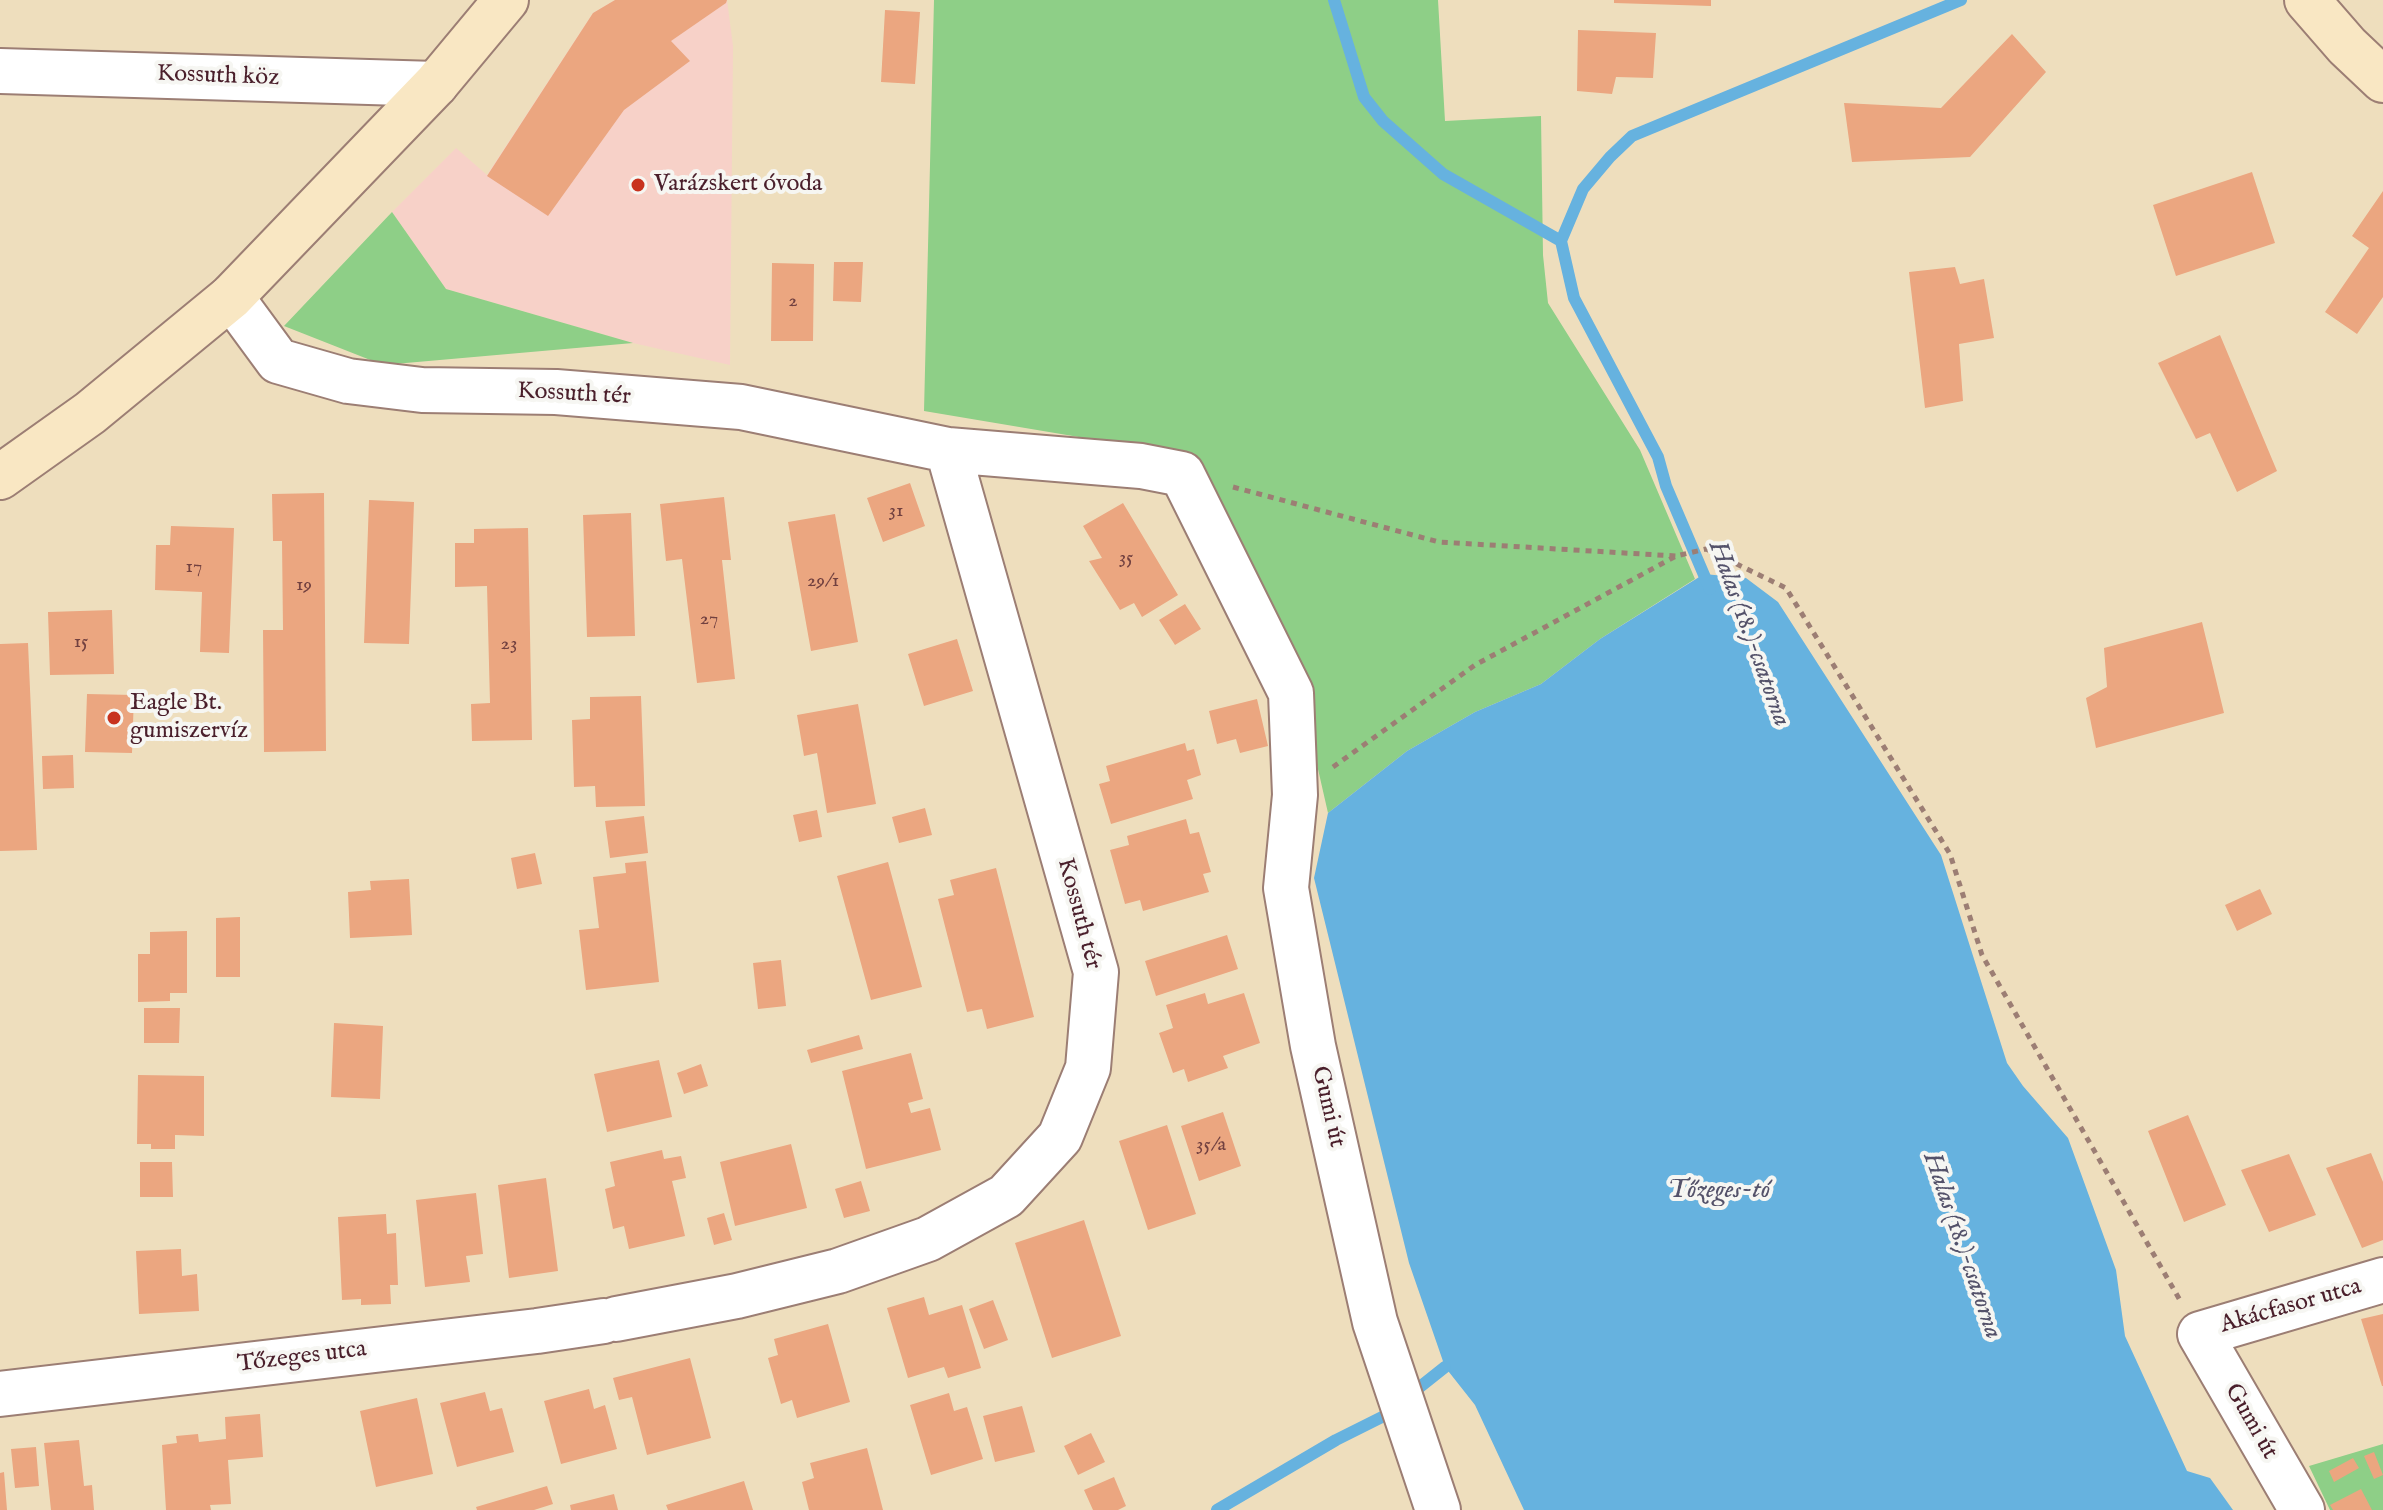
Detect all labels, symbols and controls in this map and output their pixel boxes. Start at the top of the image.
street label: Kossuth köz [156,60,280,94]
place label: Varázskert óvoda [654,171,822,199]
marker: Varázskert óvoda [629,176,647,194]
house number: 2 [788,290,798,314]
street label: Kossuth tér [516,378,632,412]
house number: 31 [889,500,903,524]
water label: Halas (18.)-csatorna [1700,537,1796,731]
house number: 35 [1119,547,1133,571]
house number: 17 [186,556,202,580]
house number: 29/1 [807,570,839,594]
house number: 19 [296,574,312,598]
house number: 27 [700,608,718,632]
house number: 15 [74,631,88,655]
house number: 23 [501,633,517,657]
place label: Eagle Bt. gumiszervíz [130,690,248,746]
marker: Eagle Bt. gumiszervíz [105,709,123,727]
street label: Kossuth tér [1049,855,1107,973]
street label: Gumi út [1304,1064,1350,1150]
house number: 35/a [1196,1134,1226,1158]
water label: Halas (18.)-csatorna [1914,1149,2008,1343]
water label: Tőzeges-tó [1668,1176,1770,1208]
street label: Akácfasor utca [2217,1273,2365,1341]
street label: Tőzeges utca [236,1336,368,1380]
street label: Gumi út [2217,1379,2283,1465]

